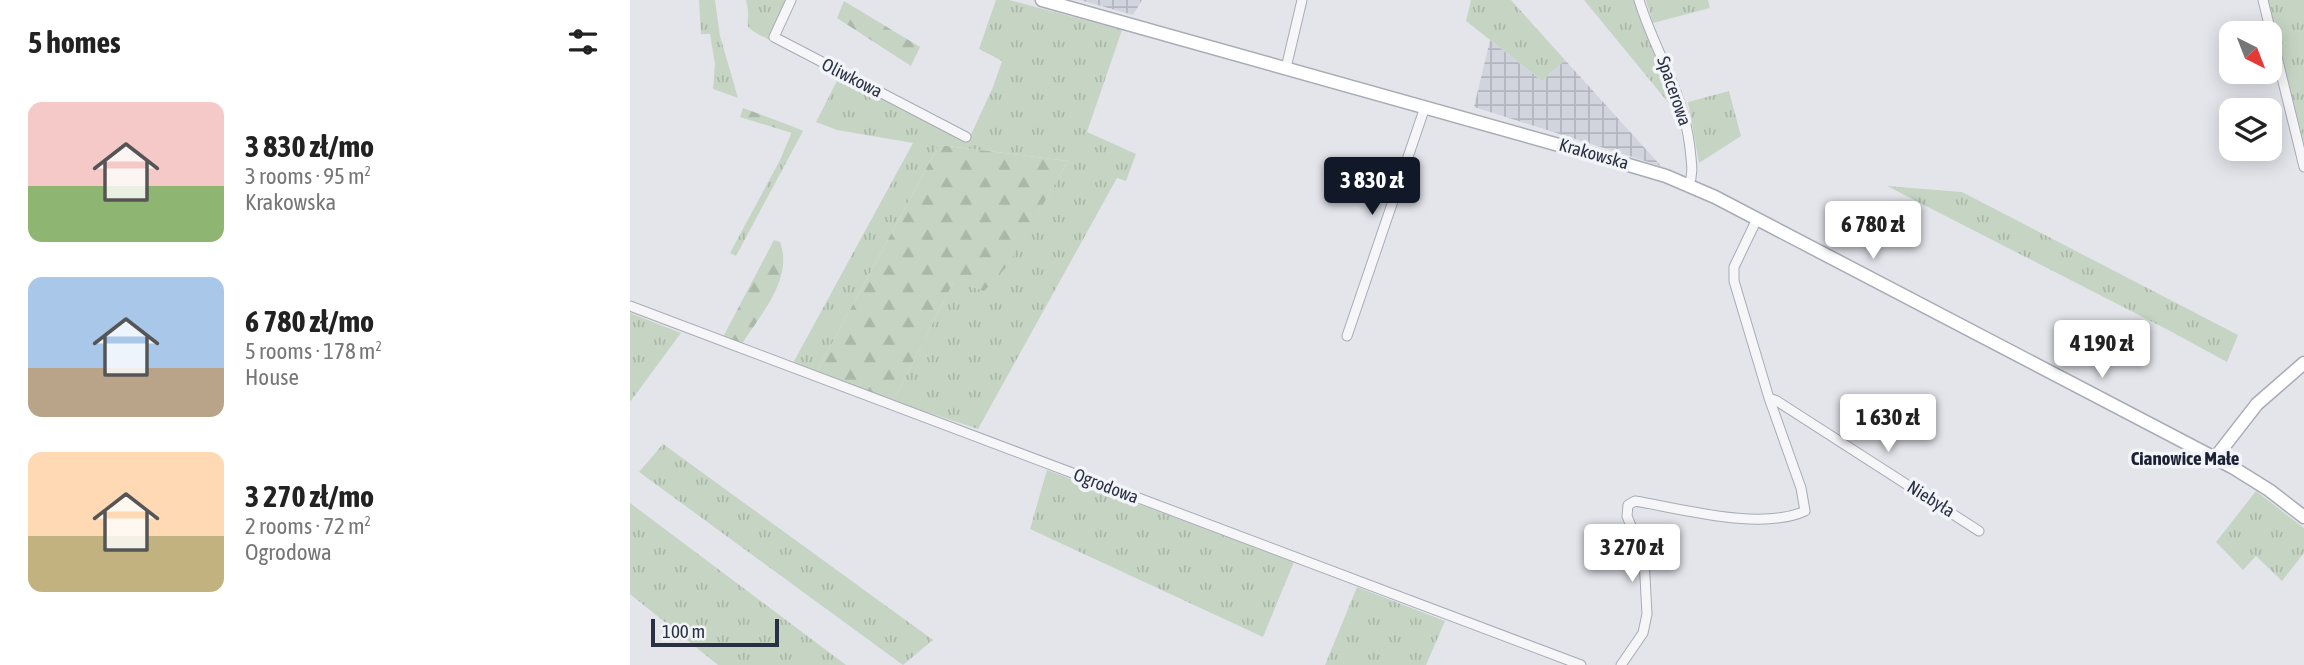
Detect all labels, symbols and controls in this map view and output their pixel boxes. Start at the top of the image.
north arrow [2219,21,2282,84]
map controls [2219,21,2282,161]
icon: filters [564,23,602,61]
text: 5 homes [28,25,121,59]
street label: Oliwkowa [819,53,886,102]
street label: Spacerowa [1653,53,1696,128]
button: layers [2219,98,2282,161]
text: 3 830 zł/mo [245,129,374,163]
icon: home [84,130,168,214]
street label: Krakowska [1557,134,1631,173]
pin: 3 830 zł [1300,158,1444,217]
text: 3 rooms · 95 m² [245,163,371,189]
text: 3 830 zł [1340,167,1404,193]
text: Krakowska [245,189,336,215]
pin: 6 780 zł [1801,202,1945,261]
text: 6 780 zł [1841,211,1905,237]
text: 6 780 zł/mo [245,304,374,338]
icon: home [84,305,168,389]
pin: 4 190 zł [2030,320,2174,380]
text: 4 190 zł [2070,330,2134,356]
text: 5 rooms · 178 m² [245,338,382,364]
text: House [245,364,299,390]
pin: 1 630 zł [1816,394,1960,454]
text: 1 630 zł [1856,404,1920,430]
district label: Cianowice Małe [2131,447,2240,469]
street label: Ogrodowa [1071,464,1142,507]
street label: Niebyła [1904,476,1959,521]
text: 3 270 zł/mo [245,479,374,513]
icon: home [84,480,168,564]
text: 2 rooms · 72 m² [245,513,371,539]
pin: 3 270 zł [1560,524,1704,584]
text: 3 270 zł [1600,534,1664,560]
text: Ogrodowa [245,539,332,565]
scale bar [651,616,779,648]
text: 100 m [662,620,705,642]

